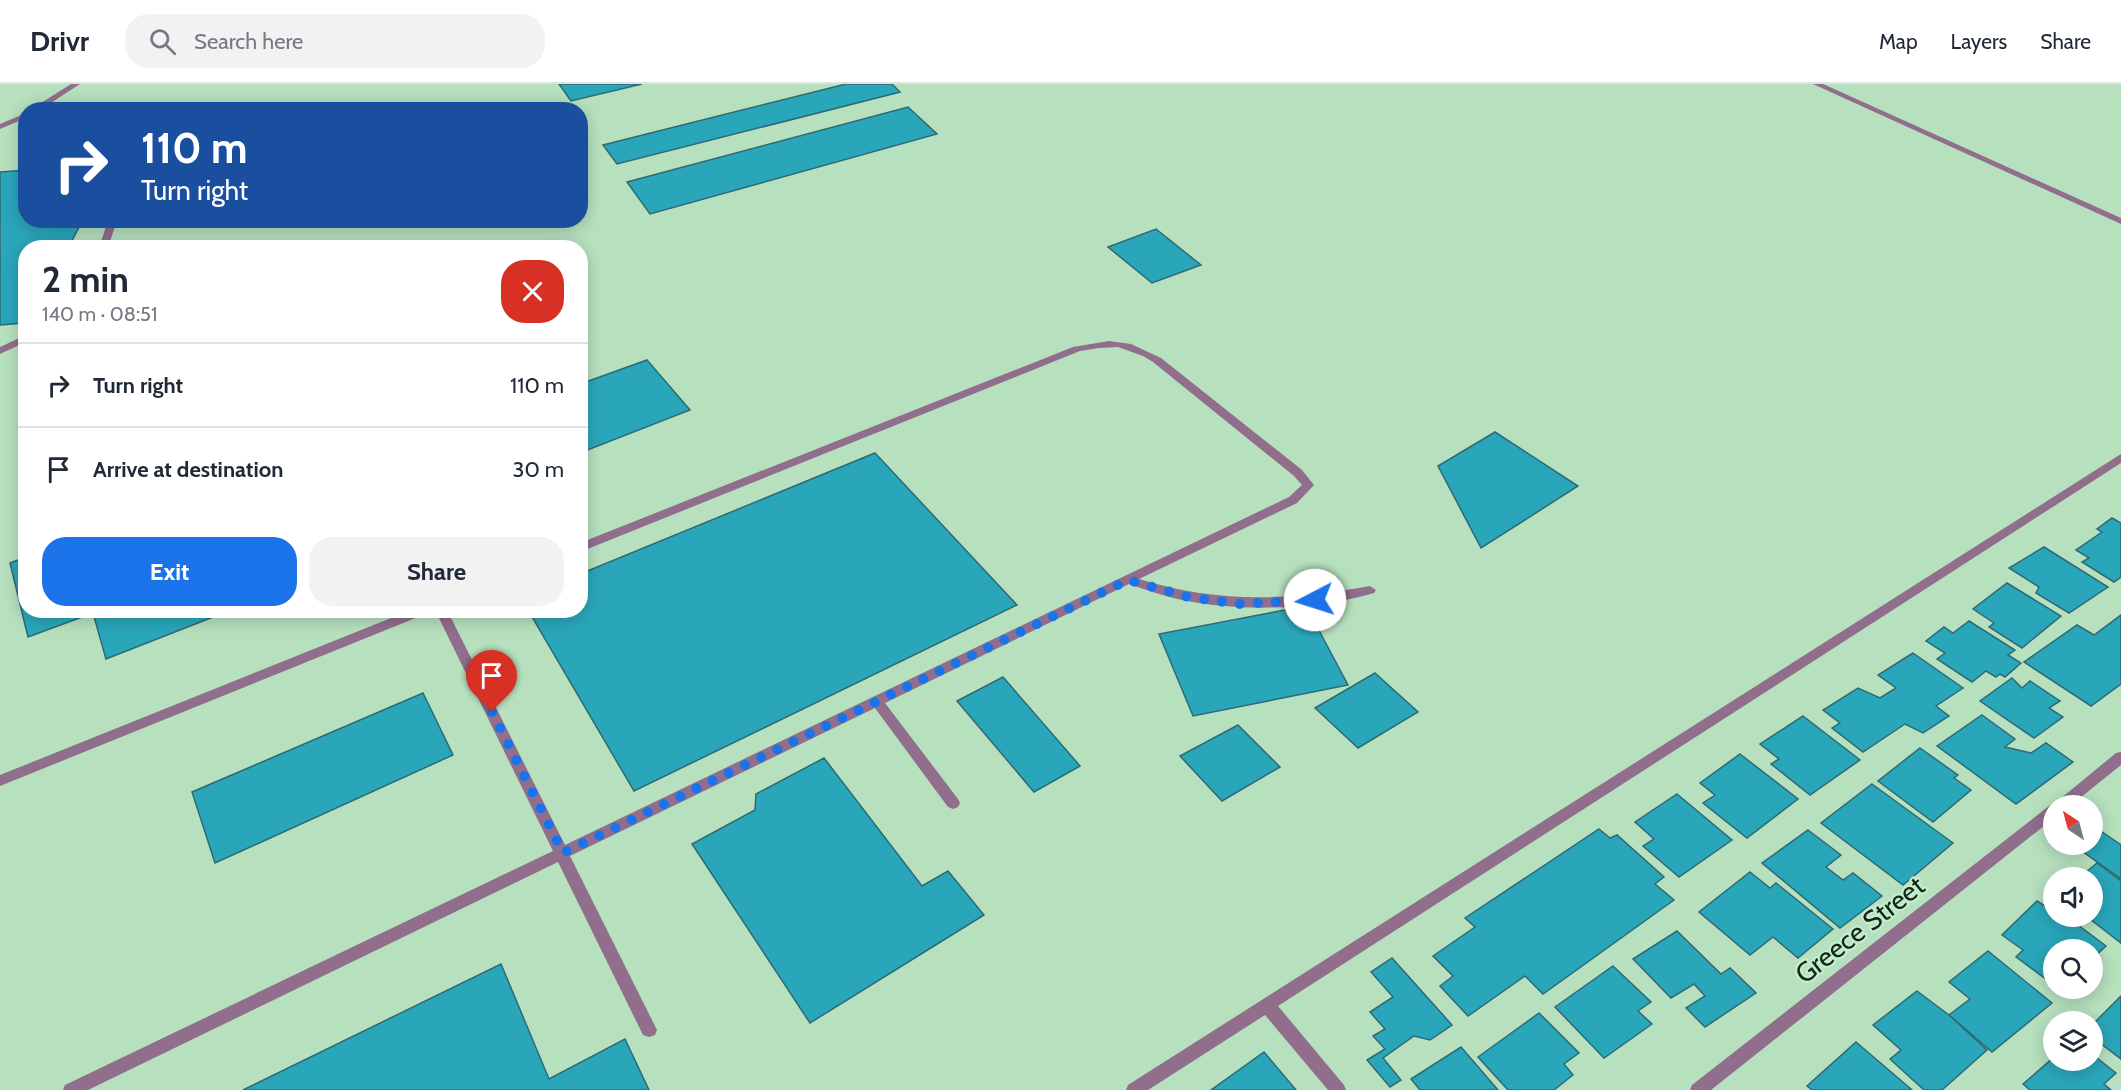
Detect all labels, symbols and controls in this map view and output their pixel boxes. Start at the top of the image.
search box [125,14,545,68]
text: Drivr [30,24,89,58]
icon: search [146,25,179,58]
text: Search here [194,28,303,55]
text: Map [1879,29,1918,54]
text: Layers [1951,29,2007,54]
text: Share [2040,29,2091,54]
text: 110 m [141,122,248,174]
icon: right [42,126,120,204]
text: Turn right [141,174,248,207]
text: 2 min [42,257,129,301]
button: close [501,260,564,323]
text: 140 m · 08:51 [42,302,157,326]
icon: right [42,369,75,402]
text: Turn right [93,372,183,399]
text: 110 m [510,372,564,399]
icon: arrive [42,453,75,486]
text: Arrive at destination [93,456,283,483]
text: 30 m [512,456,564,483]
button: Exit [42,537,297,606]
button: Share [309,537,564,606]
position arrow [1283,568,1347,632]
pin [466,650,517,712]
icon: arrive [475,659,508,692]
north arrow [2043,795,2103,855]
map controls [2043,795,2103,1071]
button: sound [2043,867,2103,927]
street label: Greece Street [1788,869,1931,990]
button: search [2043,939,2103,999]
button: layers [2043,1011,2103,1071]

